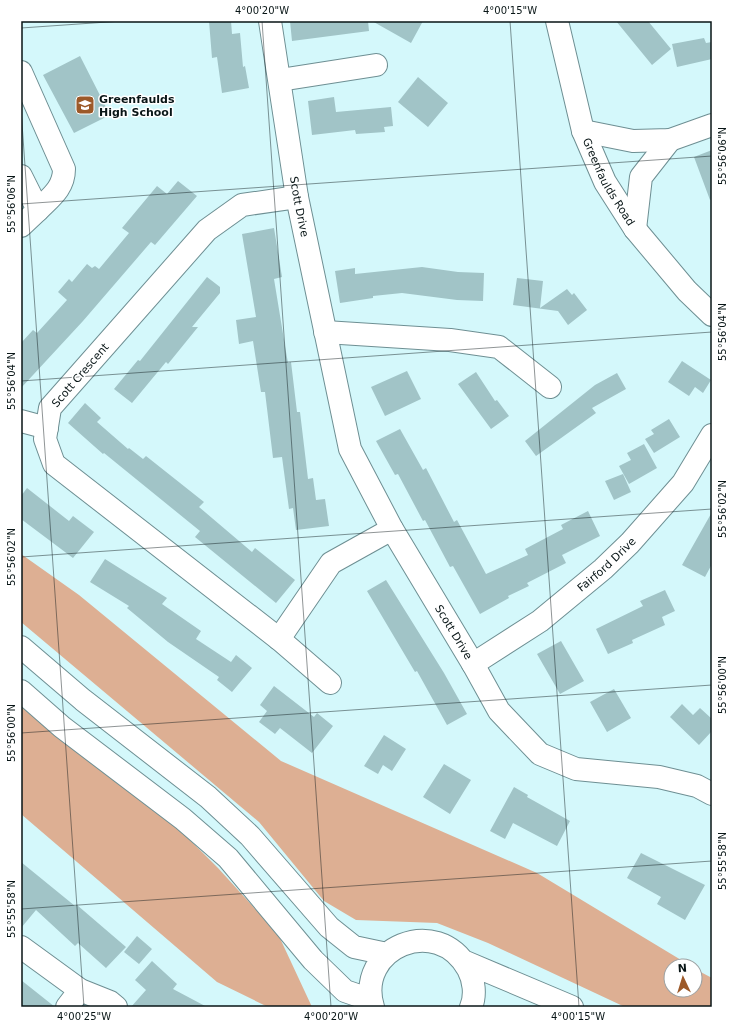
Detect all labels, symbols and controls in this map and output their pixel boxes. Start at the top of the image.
text: 4°00'20"W [235,5,289,16]
text: 4°00'15"W [483,5,537,16]
place label: Greenfaulds High School [99,93,175,119]
school or university icon: Greenfaulds High School [74,94,96,116]
text: 55°56'06"N [717,127,728,185]
street label: Greenfaulds Road [580,136,637,228]
text: 55°56'06"N [6,175,17,233]
street label: Scott Drive [287,176,311,238]
text: 55°56'04"N [717,303,728,361]
street label: Scott Crescent [49,340,112,410]
text: 55°56'04"N [6,352,17,410]
text: 55°56'02"N [717,480,728,538]
text: 55°56'02"N [6,528,17,586]
street label: Fairford Drive [575,535,639,594]
street label: Scott Drive [432,603,475,662]
text: 55°56'00"N [717,656,728,714]
text: 55°56'00"N [6,704,17,762]
text: 55°55'58"N [717,832,728,890]
text: 55°55'58"N [6,880,17,938]
north arrow [663,958,703,998]
text: N [677,962,687,975]
text: 4°00'25"W [57,1011,111,1022]
text: 4°00'20"W [304,1011,358,1022]
text: 4°00'15"W [551,1011,605,1022]

